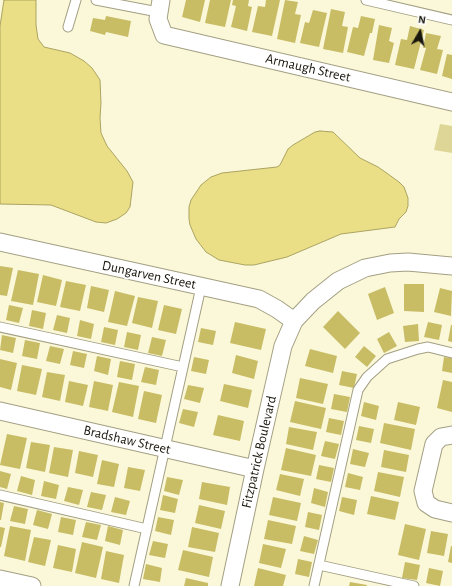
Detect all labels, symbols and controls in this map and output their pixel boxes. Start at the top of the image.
north arrow [400,12,440,52]
text: N [417,14,427,26]
street label: Armaugh Street [264,50,352,86]
street label: Dungarven Street [101,257,197,293]
street label: Fitzpatrick Boulevard [238,394,280,510]
street label: Bradshaw Street [82,422,172,458]

